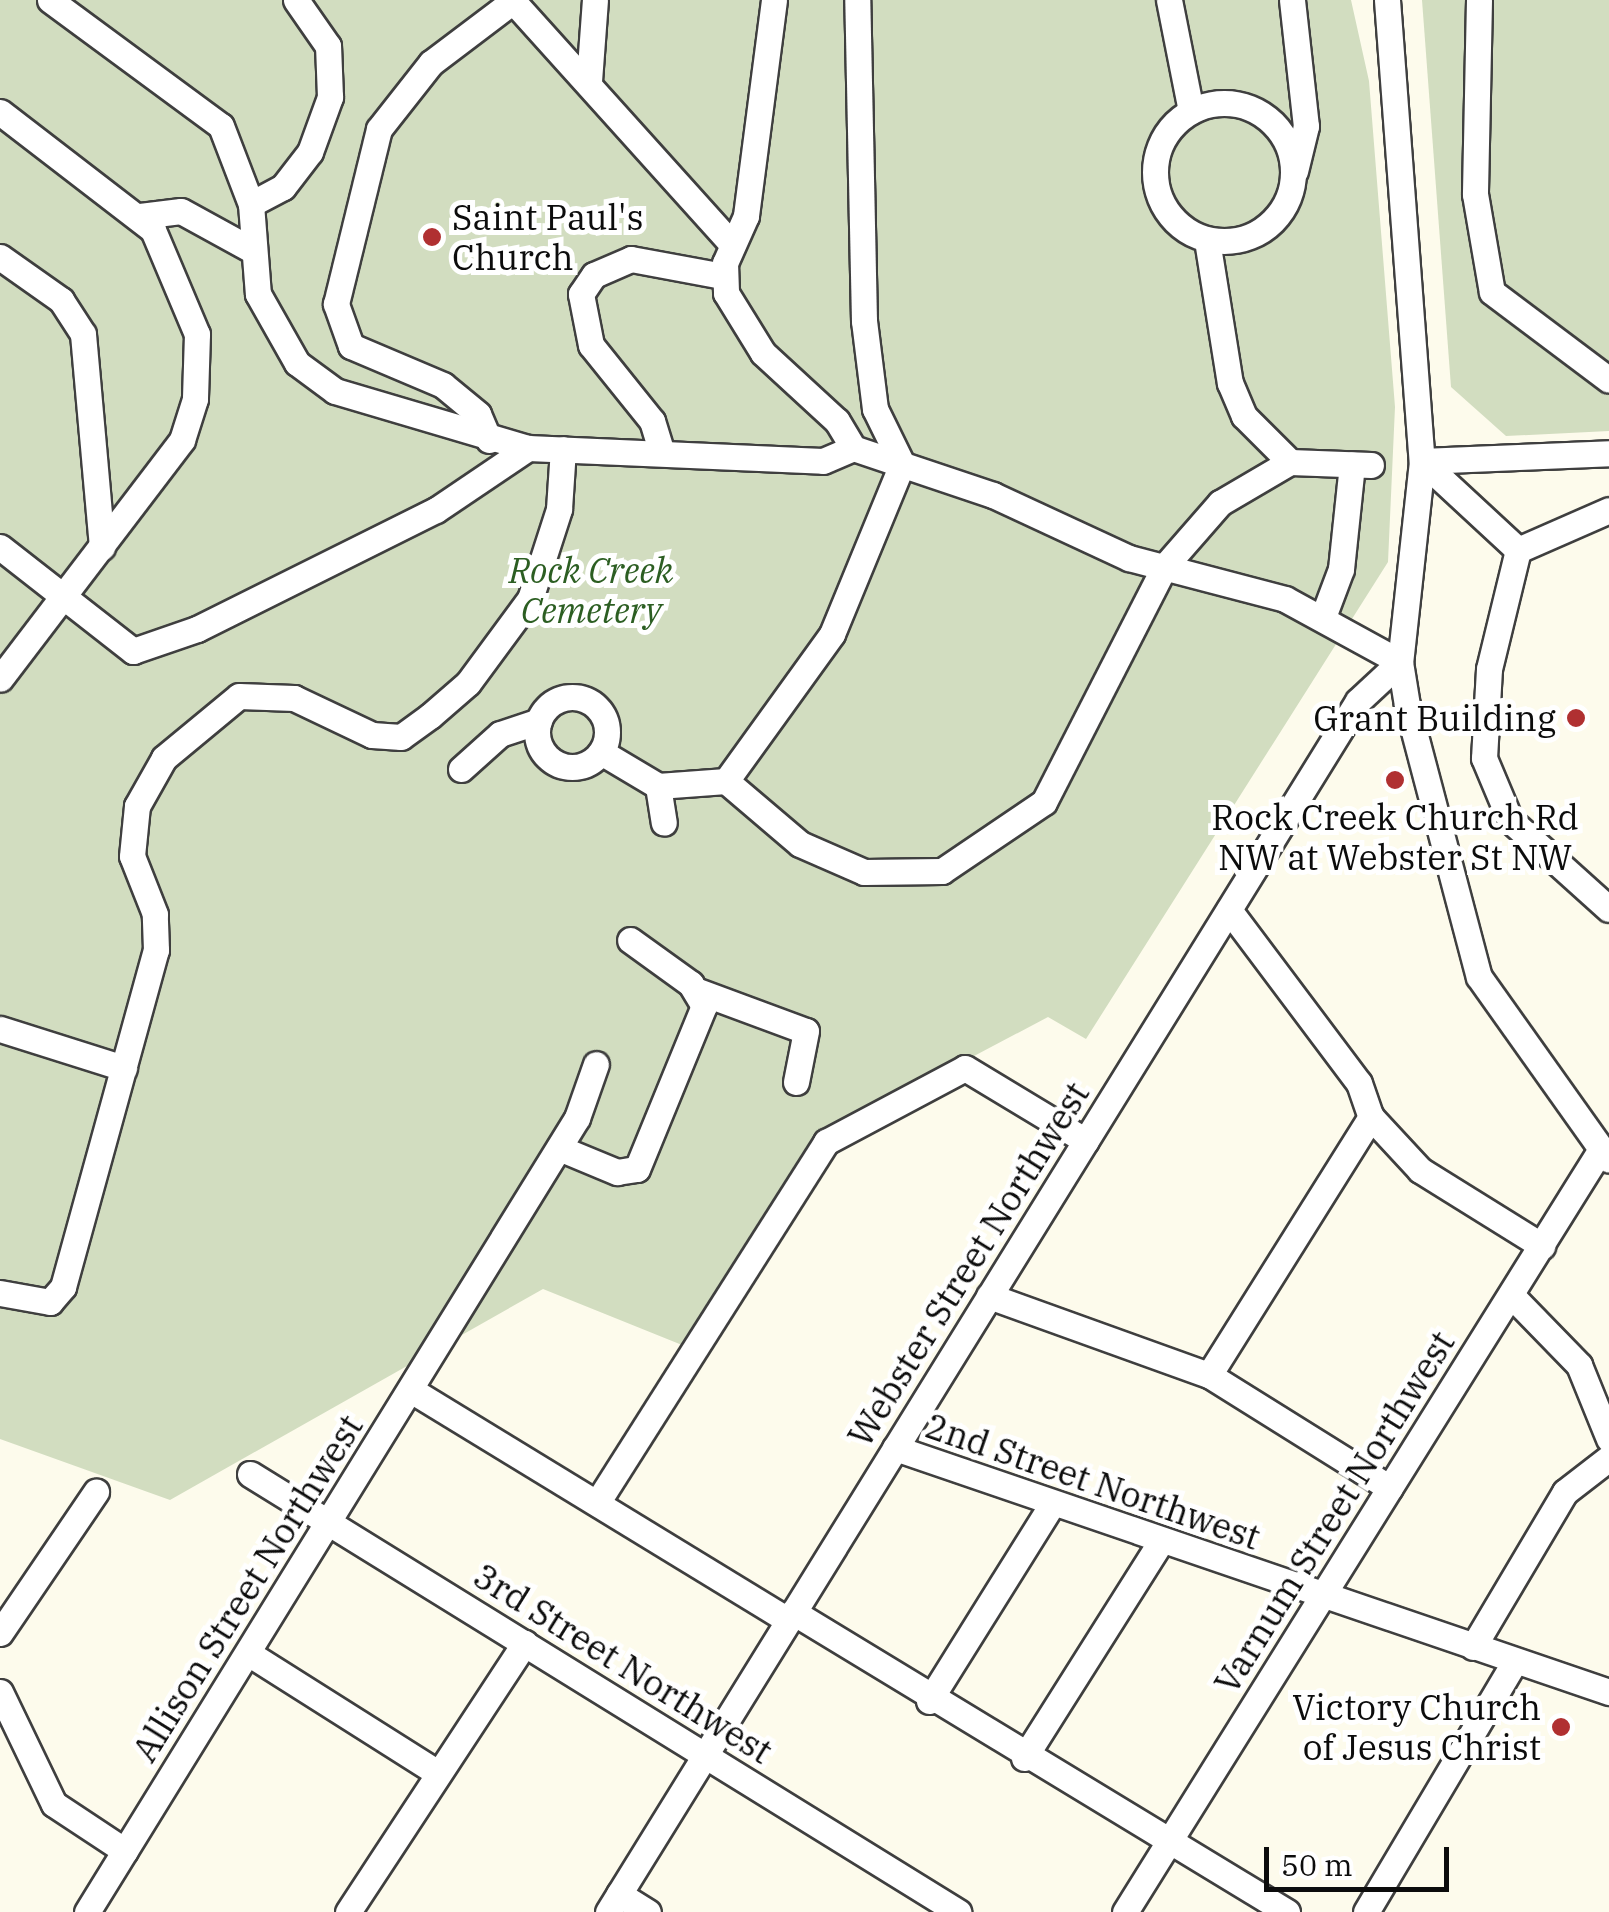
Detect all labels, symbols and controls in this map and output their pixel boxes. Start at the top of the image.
place label: Saint Paul's Church [452,196,644,278]
marker: Saint Paul's Church [421,226,443,248]
park label: Rock Creek Cemetery [509,549,673,631]
place label: Grant Building [1313,697,1556,739]
marker: Grant Building [1565,707,1587,729]
marker: Rock Creek Church Rd NW at Webster St NW [1384,769,1406,791]
place label: Rock Creek Church Rd NW at Webster St NW [1211,796,1579,878]
street label: Webster Street Northwest [839,1074,1097,1454]
street label: Varnum Street Northwest [1205,1323,1463,1701]
street label: 2nd Street Northwest [920,1404,1266,1558]
street label: Allison Street Northwest [123,1407,371,1769]
street label: 3rd Street Northwest [466,1554,780,1772]
place label: Victory Church of Jesus Christ [1292,1686,1541,1768]
marker: Victory Church of Jesus Christ [1550,1716,1572,1738]
scale bar [1269,1827,1454,1889]
text: 50 m [1281,1845,1353,1884]

